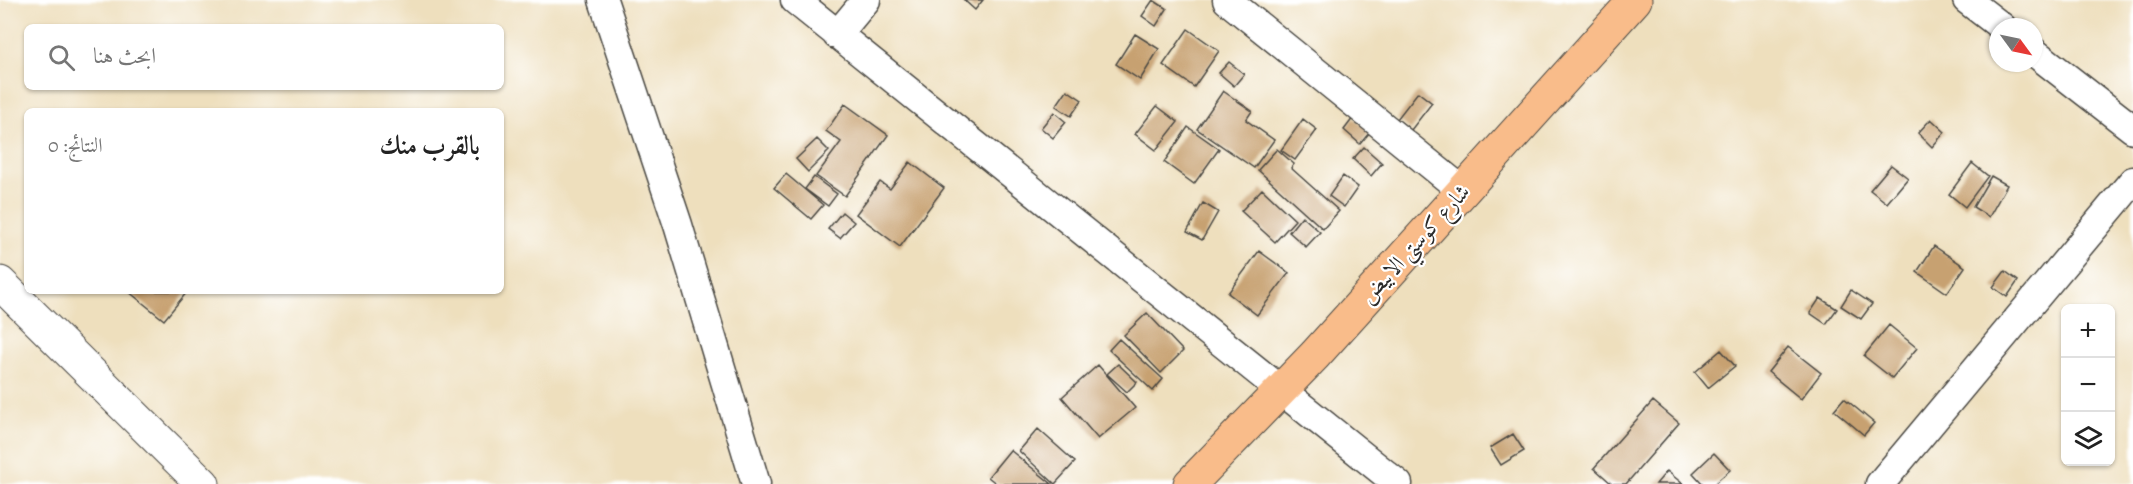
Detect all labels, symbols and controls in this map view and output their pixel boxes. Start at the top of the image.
north arrow [1989,18,2043,72]
search box [24,24,504,90]
icon: search [45,41,78,74]
text: ابحث هنا [93,41,156,71]
text: بالقرب منك [379,128,480,163]
text: النتائج: 0 [48,132,103,159]
street label: شارع كوستي الابيض [1353,178,1481,314]
map controls [2061,304,2115,466]
button: + [2061,304,2115,358]
button: − [2061,358,2115,412]
button: layers [2061,412,2115,466]

